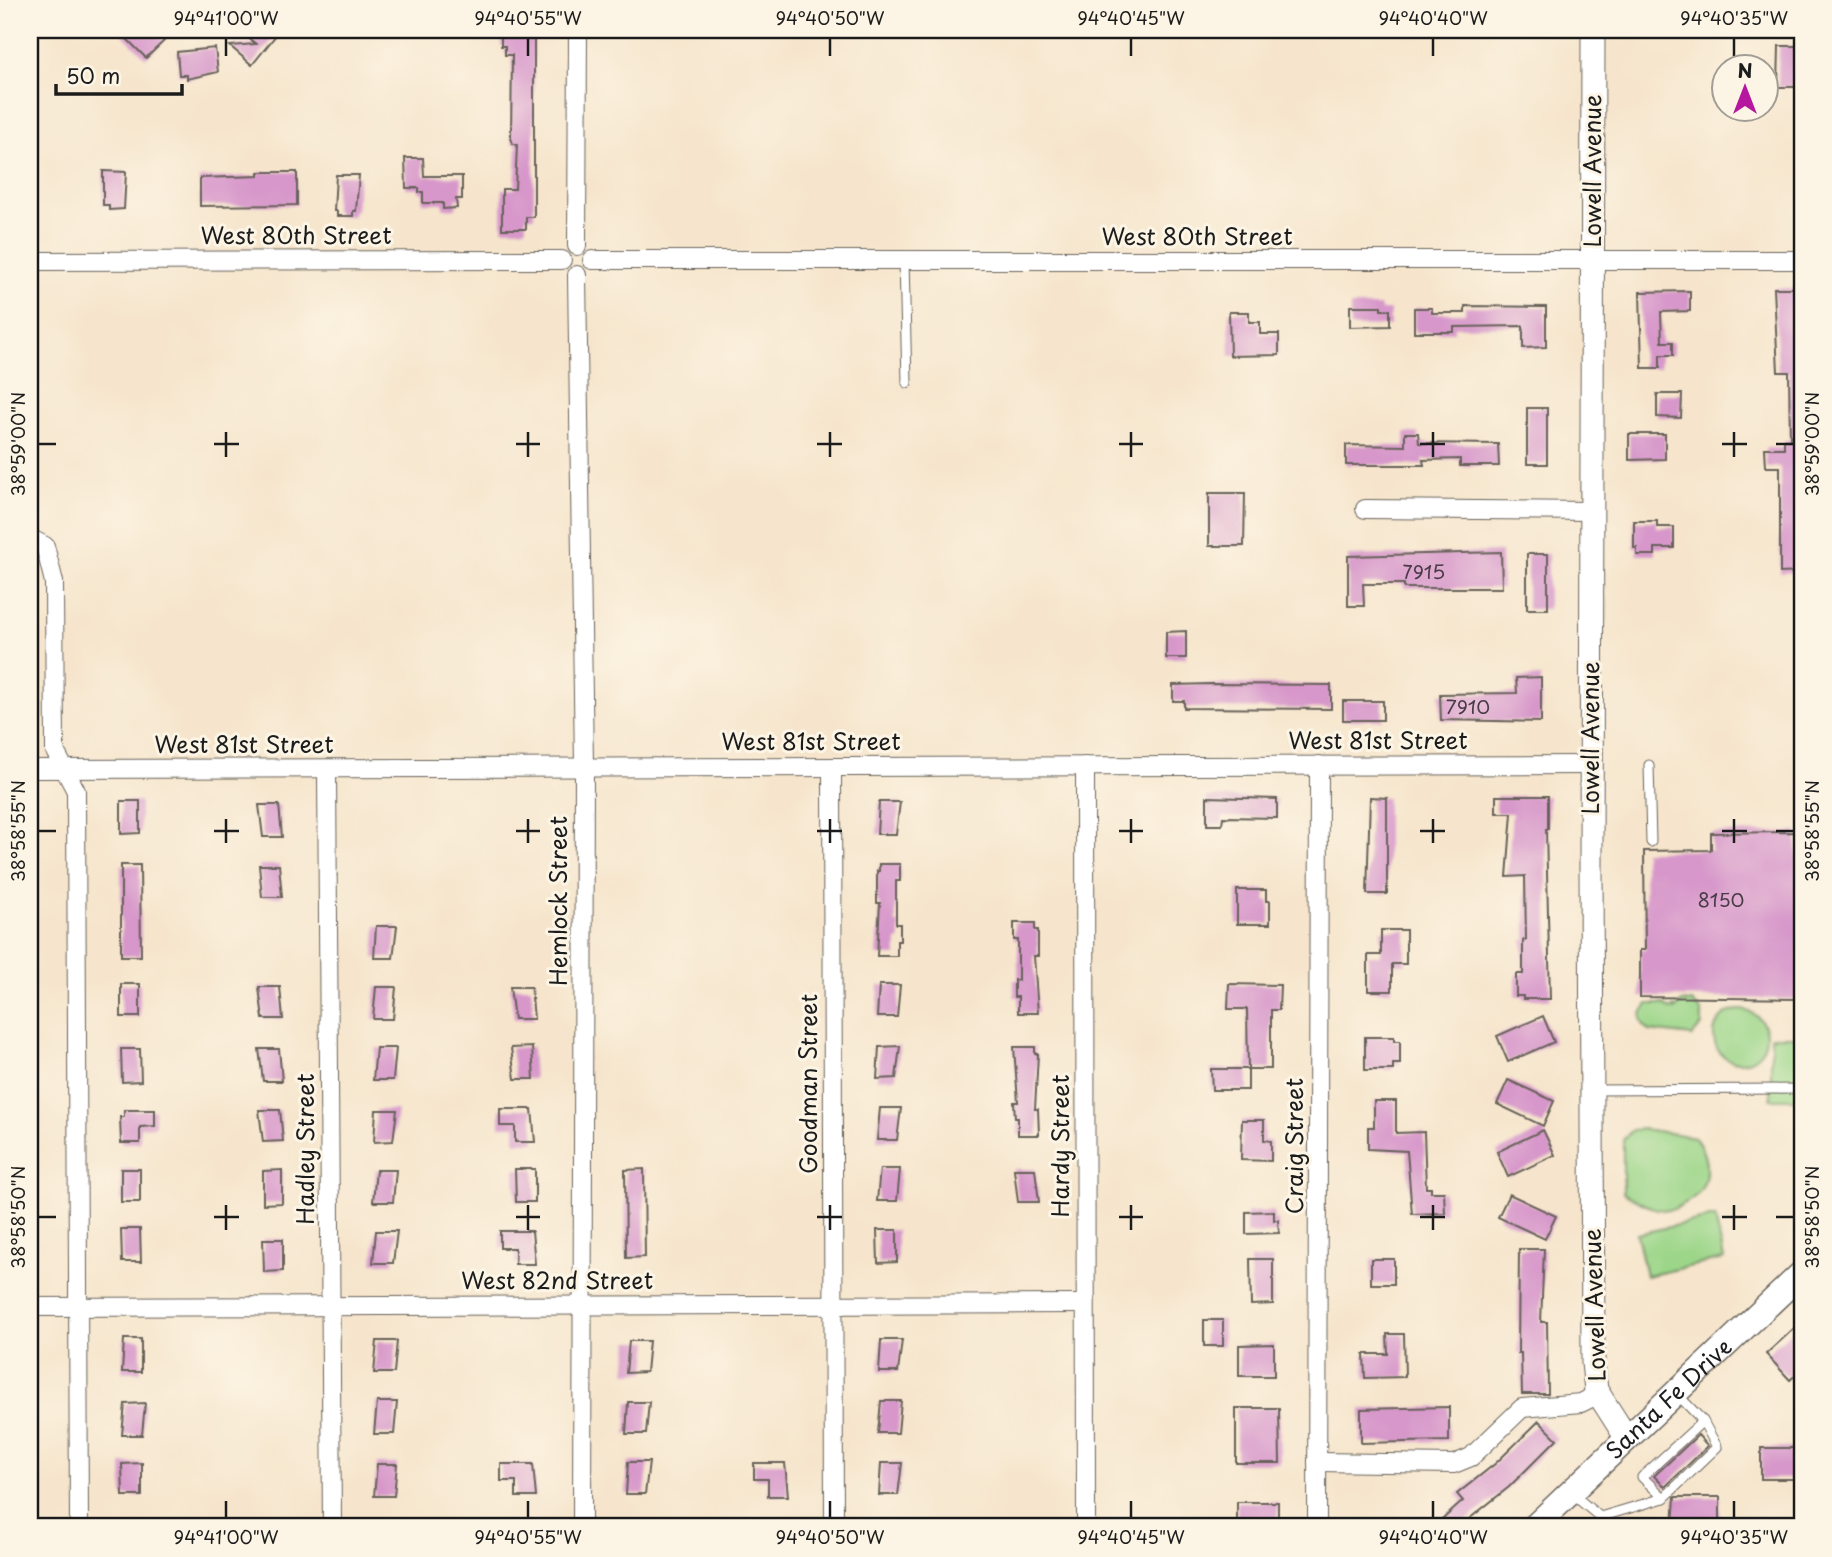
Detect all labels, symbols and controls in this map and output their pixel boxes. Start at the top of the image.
text: 94°41'00"W [174,4,279,31]
text: 94°40'55"W [474,4,582,31]
text: 94°40'50"W [776,4,885,31]
text: 94°40'45"W [1077,4,1185,31]
text: 94°40'40"W [1378,4,1488,31]
text: 94°40'35"W [1680,4,1788,31]
scale bar [56,52,182,96]
north arrow [1710,52,1780,122]
text: N [1737,56,1753,84]
text: 50 m [66,59,120,91]
street label: Lowell Avenue [1574,95,1609,248]
street label: West 80th Street [200,217,392,252]
street label: West 80th Street [1101,218,1293,253]
text: 38°59'00"N [4,392,31,496]
text: 38°59'00"N [1798,392,1825,496]
house number: 7915 [1403,557,1445,585]
street label: Lowell Avenue [1572,662,1607,815]
house number: 7910 [1446,692,1490,720]
street label: West 81st Street [1288,722,1468,757]
street label: West 81st Street [721,723,901,758]
street label: West 81st Street [154,726,334,761]
text: 38°58'55"N [4,780,31,882]
text: 38°58'55"N [1798,780,1825,882]
street label: Hemlock Street [540,816,575,986]
house number: 8150 [1698,885,1744,913]
street label: Goodman Street [790,994,825,1174]
street label: Hadley Street [287,1073,322,1225]
street label: Hardy Street [1042,1074,1077,1218]
street label: Craig Street [1276,1078,1311,1214]
text: 38°58'50"N [4,1165,31,1269]
text: 38°58'50"N [1798,1165,1825,1269]
street label: Lowell Avenue [1573,1228,1614,1382]
street label: West 82nd Street [461,1262,653,1297]
street label: Santa Fe Drive [1597,1329,1739,1467]
text: 94°41'00"W [174,1523,279,1550]
text: 94°40'55"W [474,1523,582,1550]
text: 94°40'50"W [776,1523,885,1550]
text: 94°40'45"W [1077,1523,1185,1550]
text: 94°40'40"W [1378,1523,1488,1550]
text: 94°40'35"W [1680,1523,1788,1550]

